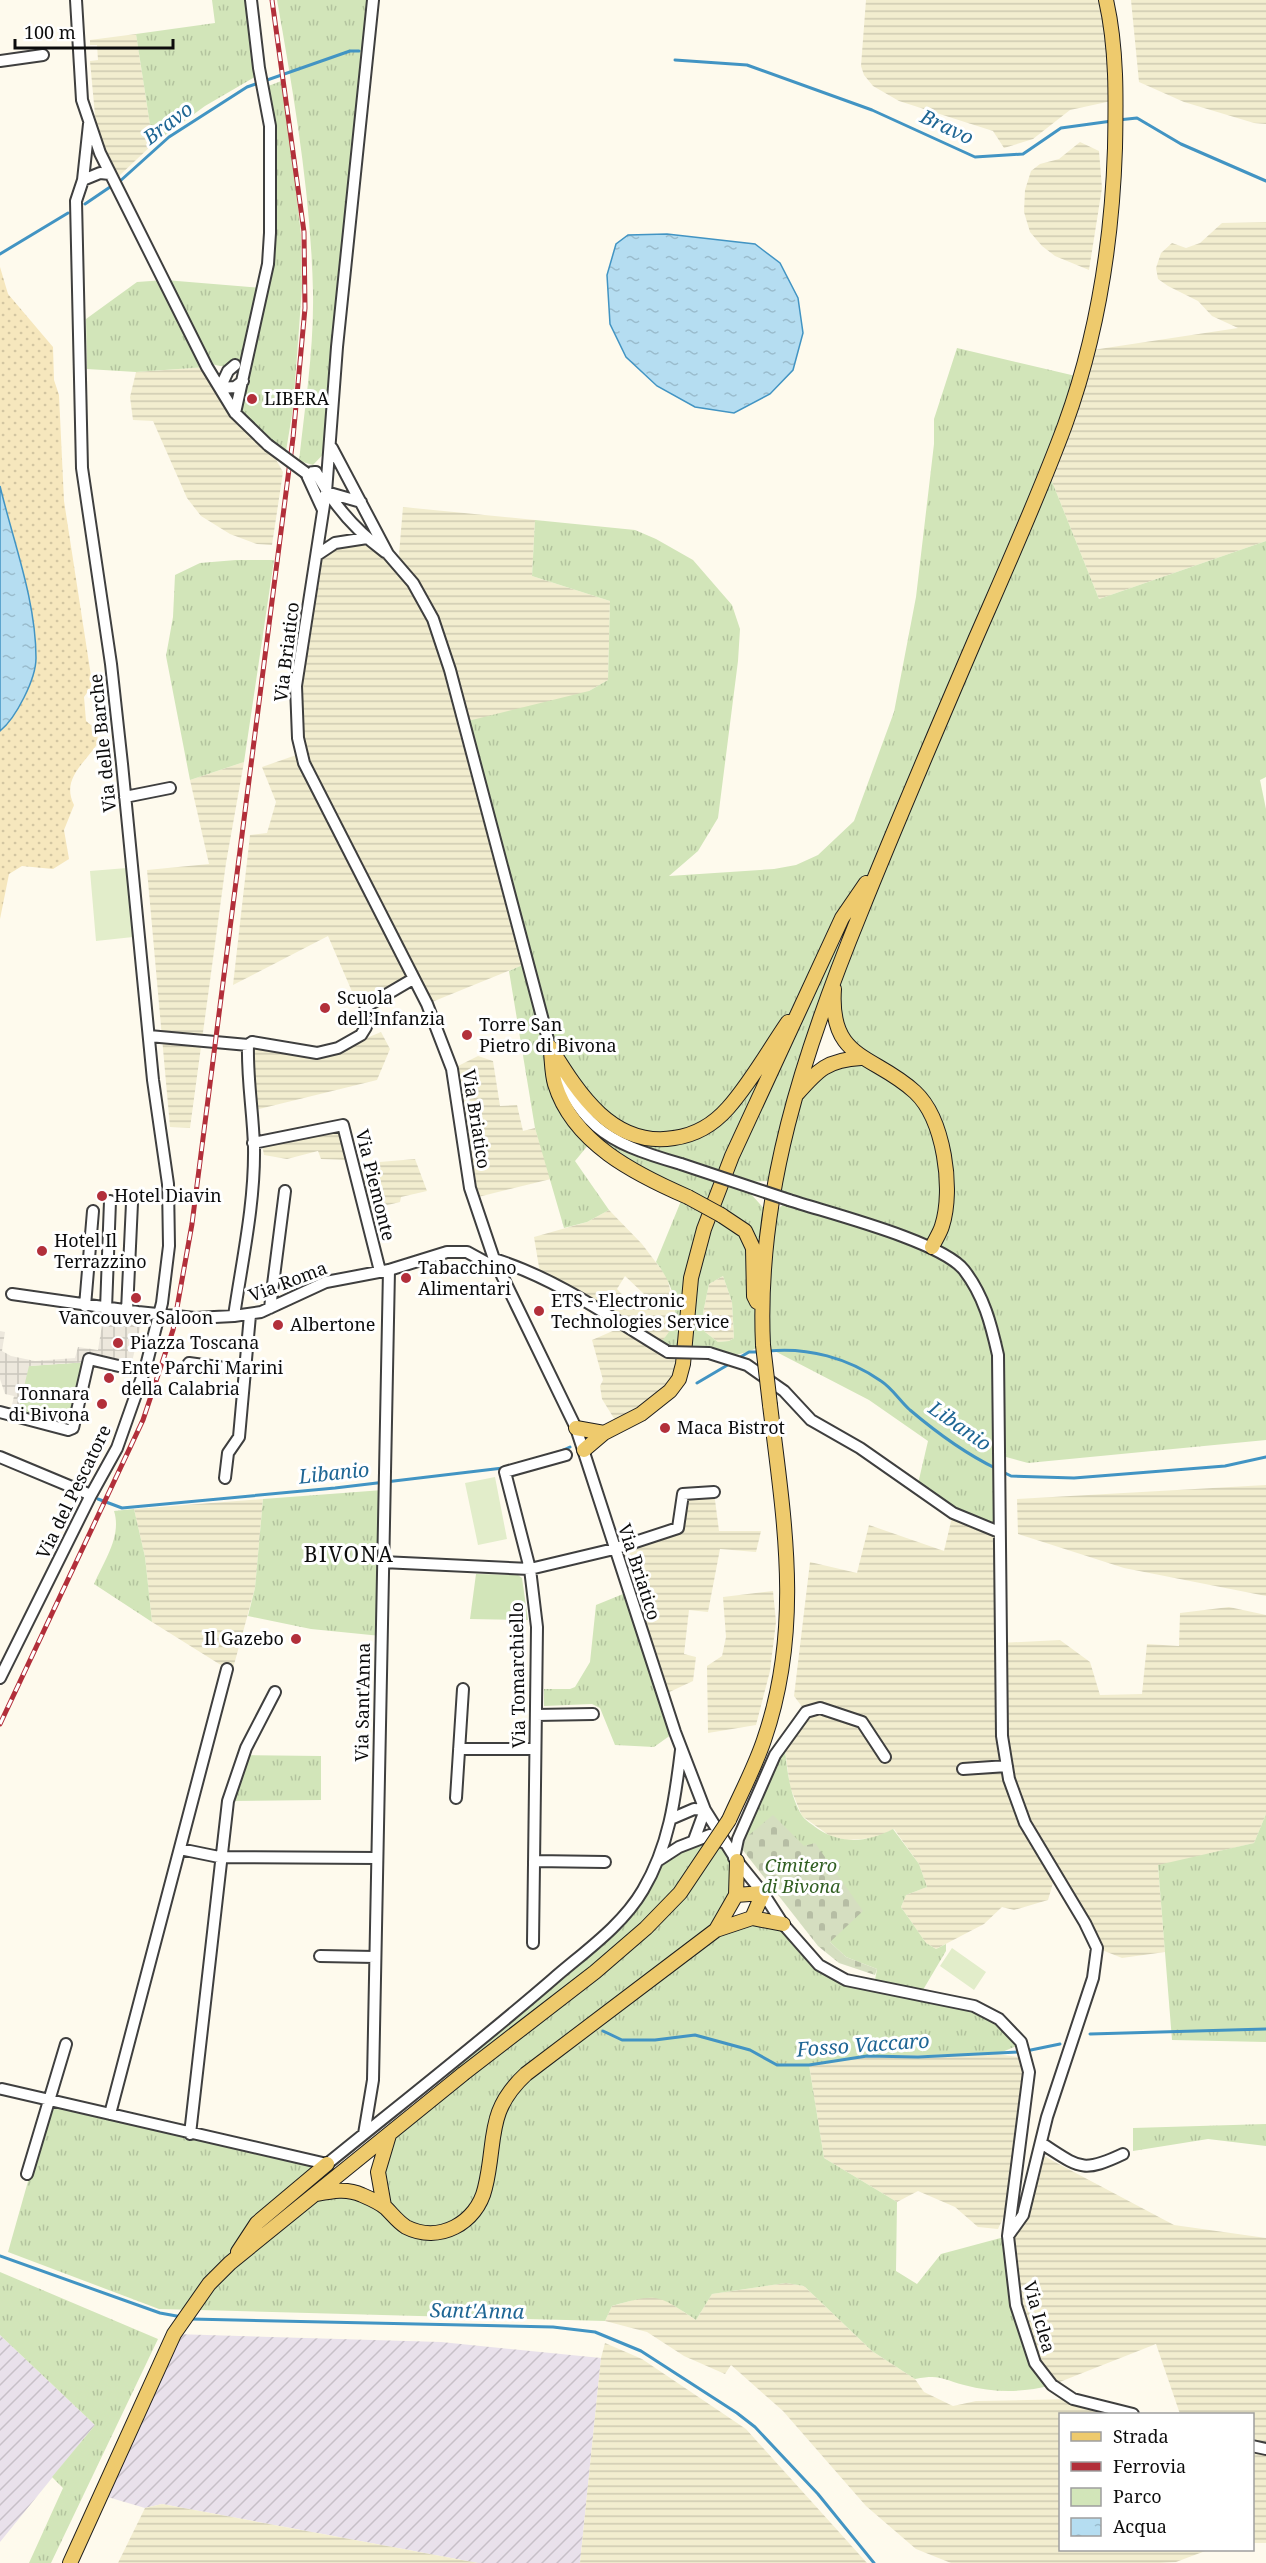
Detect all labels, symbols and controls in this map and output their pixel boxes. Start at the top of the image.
scale bar [15,12,172,50]
text: 100 m [24,20,76,44]
water label: Bravo [136,95,198,151]
water label: Bravo [915,102,978,151]
place label: LIBERA [264,386,330,410]
marker: LIBERA [245,392,259,406]
street label: Via Briatico [268,601,304,703]
street label: Via delle Barche [83,673,121,814]
place label: Scuola dell’Infanzia [337,985,445,1030]
marker: Scuola dell’Infanzia [318,1001,332,1015]
place label: Torre San Pietro di Bivona [479,1012,617,1057]
marker: Torre San Pietro di Bivona [460,1028,474,1042]
street label: Via Briatico [457,1067,497,1170]
street label: Via Piemonte [351,1127,401,1243]
place label: Hotel Diavin [114,1183,222,1207]
marker: Hotel Diavin [95,1189,109,1203]
place label: Hotel Il Terrazzino [54,1228,147,1273]
marker: Hotel Il Terrazzino [35,1244,49,1258]
street label: Via Roma [245,1255,330,1307]
place label: Tabacchino Alimentari [418,1255,517,1300]
marker: Tabacchino Alimentari [399,1271,413,1285]
place label: ETS - Electronic Technologies Service [551,1288,729,1333]
marker: Vancouver Saloon [129,1291,143,1305]
marker: ETS - Electronic Technologies Service [532,1304,546,1318]
place label: Vancouver Saloon [59,1305,214,1329]
place label: Albertone [290,1312,375,1336]
marker: Albertone [271,1318,285,1332]
place label: Piazza Toscana [130,1330,259,1354]
marker: Piazza Toscana [111,1336,125,1350]
place label: Ente Parchi Marini della Calabria [121,1355,284,1400]
marker: Ente Parchi Marini della Calabria [102,1371,116,1385]
place label: Tonnara di Bivona [8,1381,90,1426]
water label: Libanio [923,1394,997,1457]
marker: Tonnara di Bivona [95,1397,109,1411]
place label: Maca Bistrot [677,1415,785,1439]
street label: Via del Pescatore [30,1421,116,1562]
marker: Maca Bistrot [658,1421,672,1435]
water label: Libanio [296,1455,371,1490]
street label: Via Briatico [613,1520,667,1623]
district label: BIVONA [304,1540,394,1568]
street label: Via Tomarchiello [504,1602,530,1748]
place label: Il Gazebo [204,1626,284,1650]
marker: Il Gazebo [289,1632,303,1646]
street label: Via Sant'Anna [349,1642,375,1762]
park label: Cimitero di Bivona [761,1853,841,1898]
water label: Fosso Vaccaro [795,2026,930,2063]
street label: Via Iclea [1018,2278,1062,2355]
water label: Sant'Anna [430,2296,525,2325]
legend [1059,2413,1254,2551]
text: Strada [1113,2424,1169,2448]
text: Ferrovia [1113,2454,1186,2478]
text: Parco [1113,2484,1162,2508]
text: Acqua [1113,2514,1167,2538]

